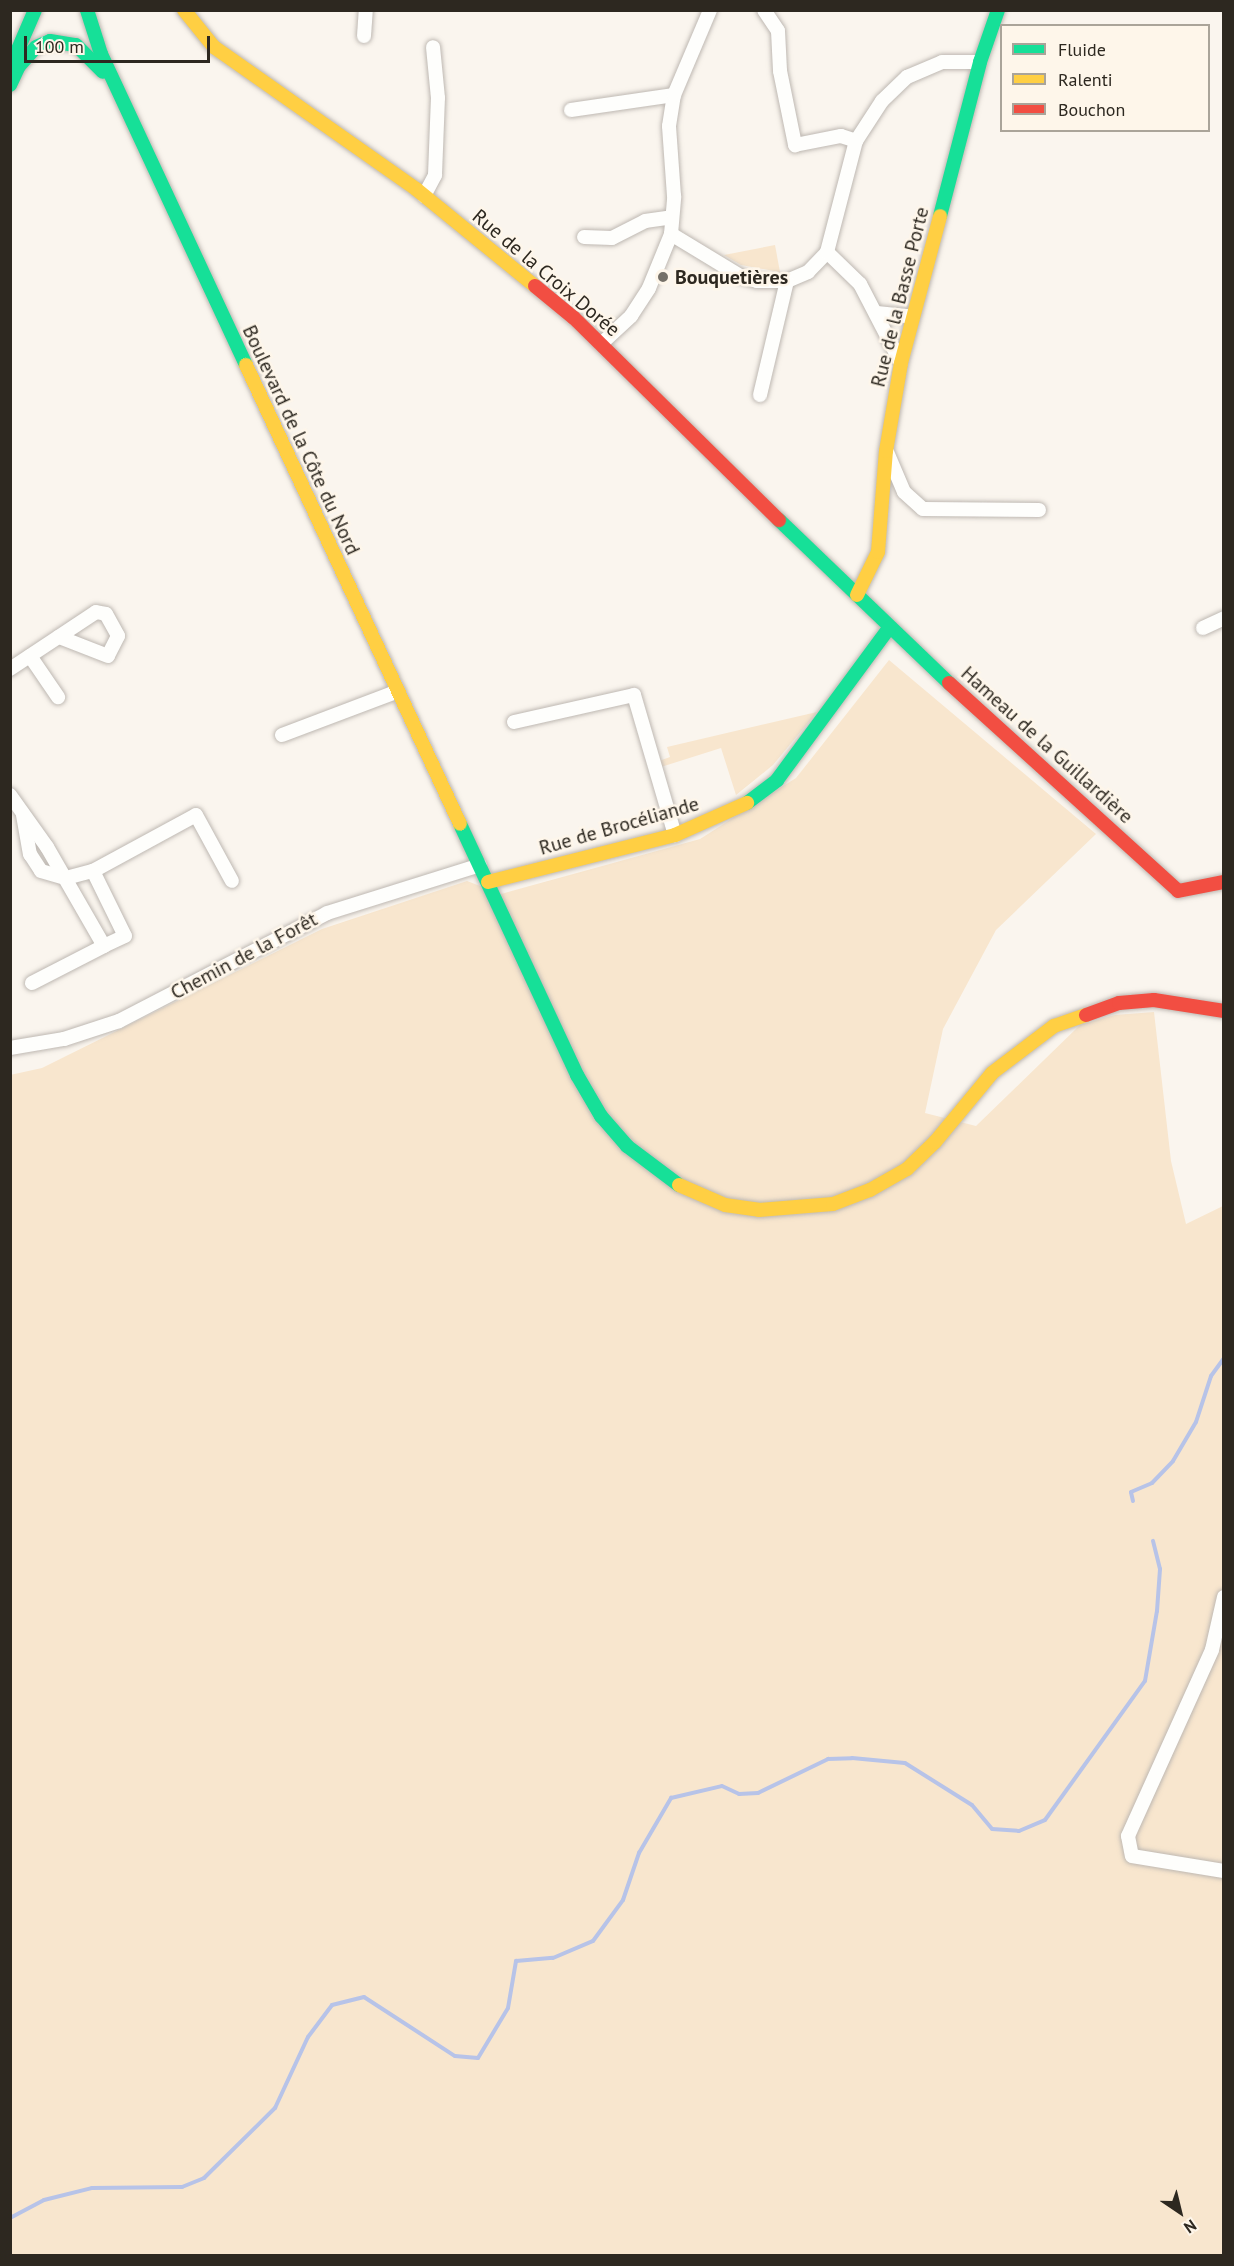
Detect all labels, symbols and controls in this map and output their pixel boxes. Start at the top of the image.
scale bar [27,24,213,62]
legend [1000,24,1210,132]
text: 100 m [35,35,84,58]
text: Fluide [1058,38,1106,61]
text: Ralenti [1058,68,1113,91]
text: Bouchon [1058,98,1125,121]
street label: Rue de la Croix Dorée [467,204,625,342]
street label: Rue de la Basse Porte [866,205,934,389]
place label: Bouquetières [675,265,788,289]
marker: Bouquetières [656,270,670,284]
street label: Boulevard de la Côte du Nord [237,321,365,559]
street label: Hameau de la Guillardière [956,661,1138,829]
street label: Rue de Brocéliande [536,792,702,860]
street label: Chemin de la Forêt [167,907,321,1005]
north arrow [1150,2182,1210,2242]
text: N [1180,2216,1200,2238]

